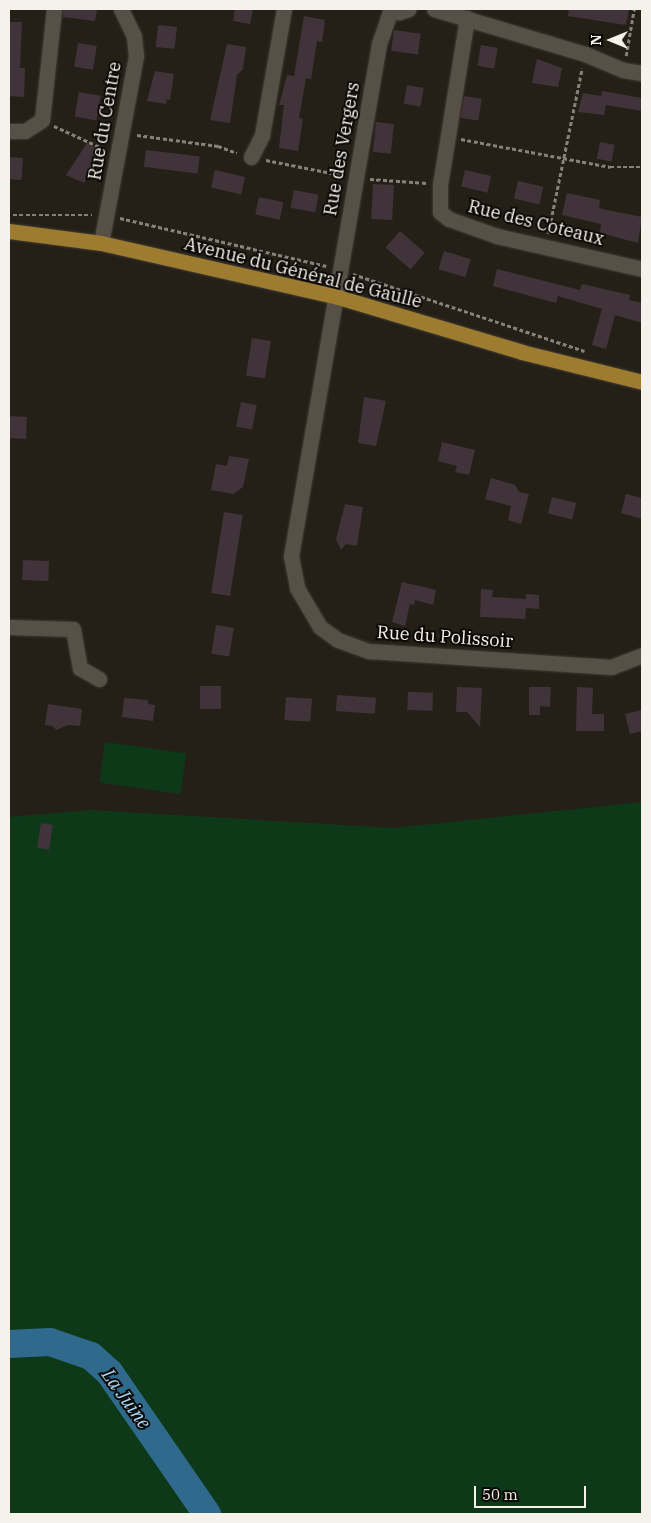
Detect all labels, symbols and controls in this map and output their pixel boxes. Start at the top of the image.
north arrow [586,15,636,65]
text: N [587,34,605,46]
street label: Rue du Centre [84,60,126,182]
street label: Rue des Vergers [320,81,364,217]
street label: Rue des Coteaux [466,196,606,250]
street label: Avenue du Général de Gaulle [182,233,424,313]
street label: Rue du Polissoir [376,621,514,653]
water label: La Juine [97,1365,155,1433]
scale bar [476,1476,588,1508]
text: 50 m [482,1485,518,1504]

